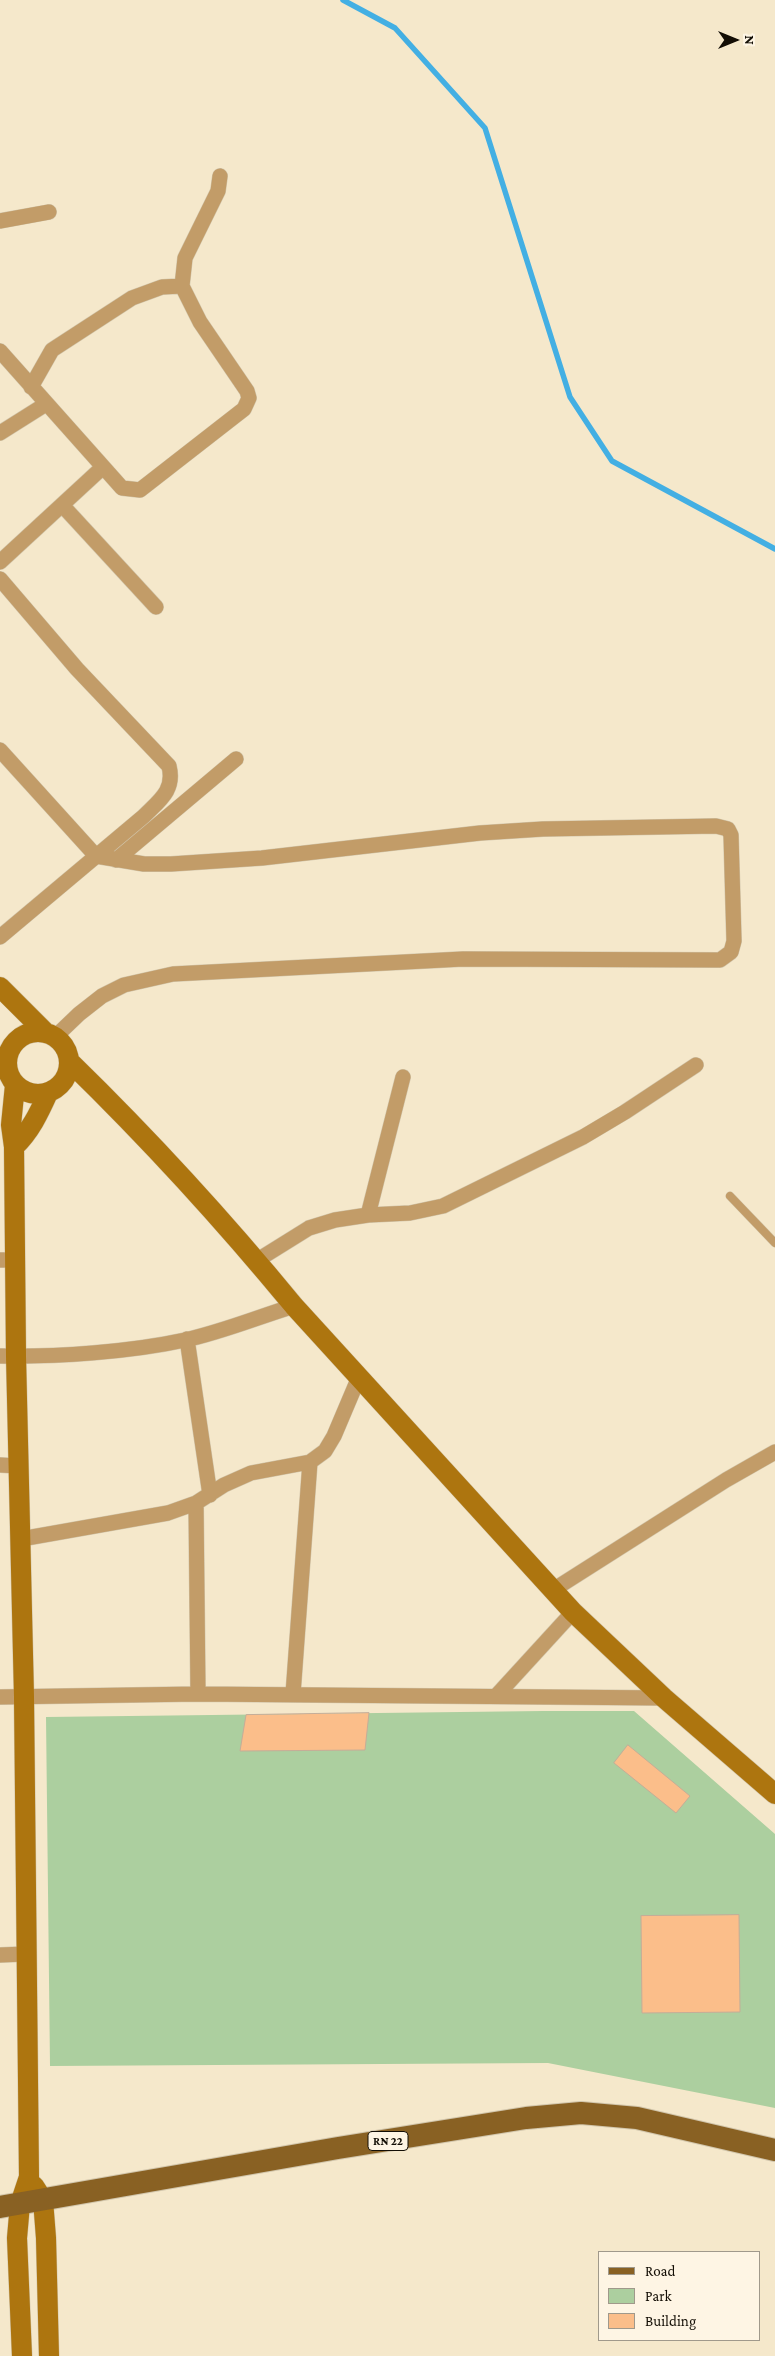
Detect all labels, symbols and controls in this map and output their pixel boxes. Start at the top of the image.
north arrow [710,15,760,65]
text: N [742,35,758,45]
road number: RN 22 [368,2132,408,2150]
legend [598,2251,760,2341]
text: Road [645,2263,675,2279]
text: Park [645,2288,672,2304]
text: Building [645,2313,696,2329]

